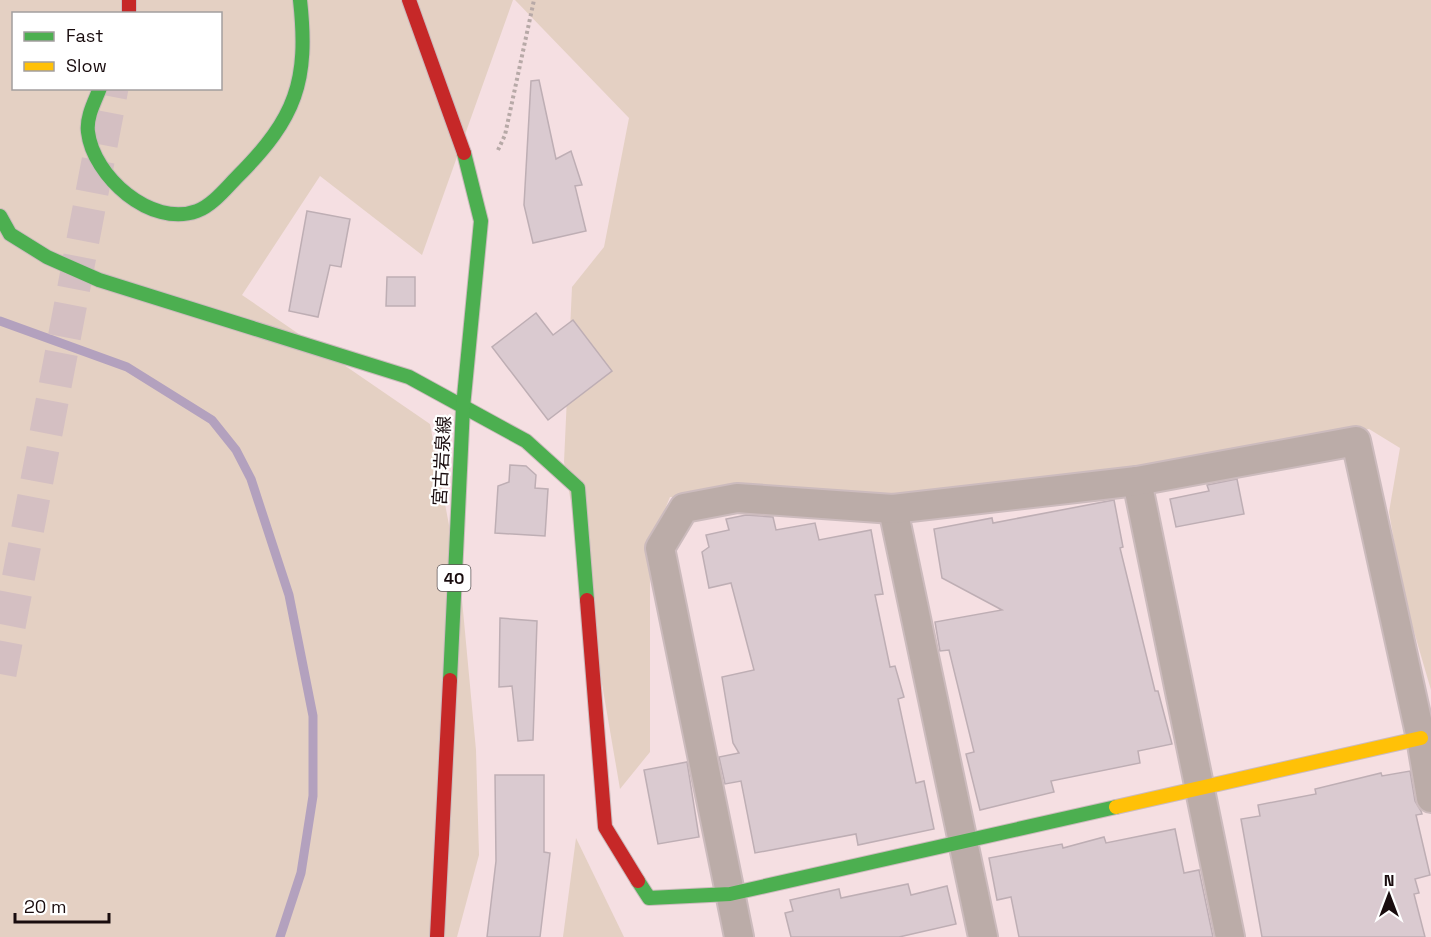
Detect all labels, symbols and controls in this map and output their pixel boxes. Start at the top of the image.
legend [12,12,222,90]
text: Fast [66,24,103,47]
text: Slow [66,54,107,77]
street label: 宮古岩泉線 [428,415,455,507]
road number: 40 [438,565,470,591]
north arrow [1359,865,1419,925]
text: N [1384,870,1394,891]
scale bar [15,886,110,924]
text: 20 m [24,895,67,918]

